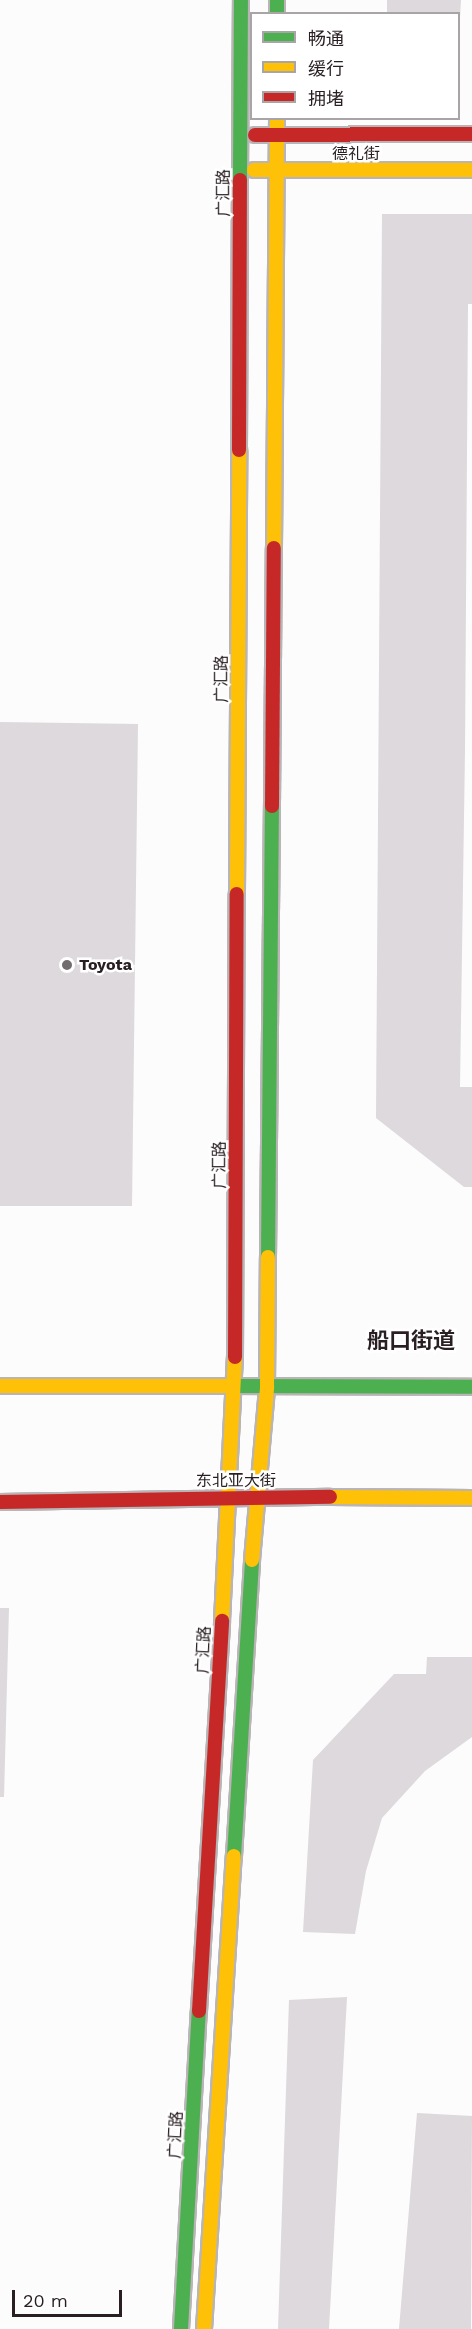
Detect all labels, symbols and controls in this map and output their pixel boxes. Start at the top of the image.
legend [250,12,460,120]
text: 畅通 [308,28,344,49]
text: 缓行 [308,58,344,79]
text: 拥堵 [308,88,344,109]
street label: 德礼街 [332,144,380,164]
street label: 广汇路 [214,169,234,217]
street label: 广汇路 [212,655,232,703]
place label: Toyota [79,955,132,975]
marker: Toyota [60,958,74,972]
street label: 广汇路 [210,1141,230,1189]
district label: 船口街道 [367,1328,455,1354]
street label: 东北亚大街 [196,1471,276,1491]
street label: 广汇路 [193,1626,215,1674]
street label: 广汇路 [165,2111,187,2159]
scale bar [15,2278,124,2316]
text: 20 m [23,2290,68,2311]

